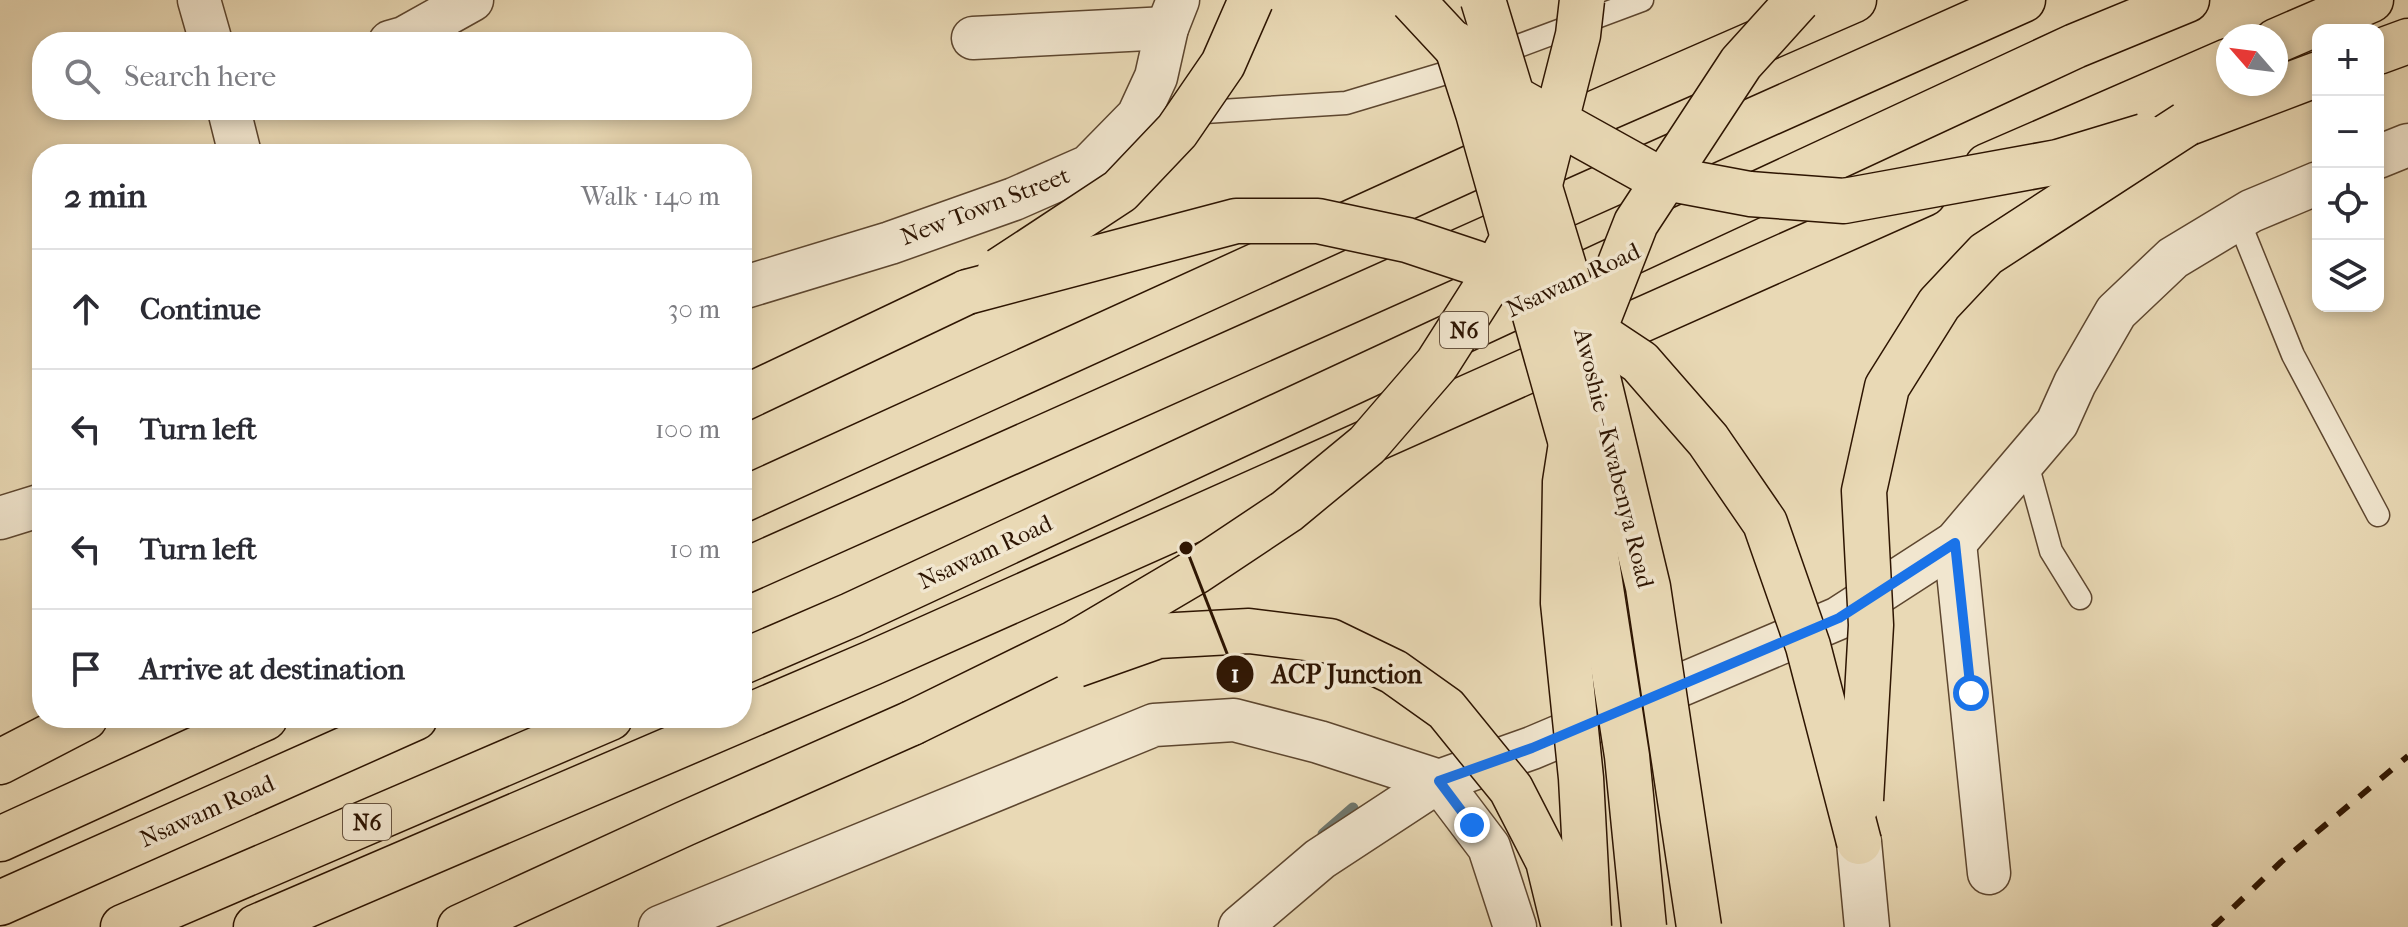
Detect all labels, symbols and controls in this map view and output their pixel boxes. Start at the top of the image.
north arrow [2216,24,2288,96]
map controls [2312,24,2384,312]
button: + [2312,24,2384,96]
search box [32,32,752,120]
icon: search [60,54,104,98]
text: Search here [124,59,276,94]
button: − [2312,96,2384,168]
street label: New Town Street [897,161,1074,251]
button: locate [2312,168,2384,240]
text: 2 min [64,176,147,216]
text: Walk · 140 m [581,181,720,212]
street label: Nsawam Road [1502,236,1645,323]
button: layers [2312,240,2384,312]
icon: ahead [64,287,108,331]
text: Continue [140,292,261,327]
text: 30 m [668,294,720,325]
road number: N6 [1440,312,1488,348]
street label: Awoshie - Kwabenya Road [1568,324,1660,591]
icon: left [64,407,108,451]
text: Turn left [140,412,257,447]
text: 100 m [655,414,720,445]
street label: Nsawam Road [914,508,1057,595]
icon: left [64,527,108,571]
text: Turn left [140,532,257,567]
text: 10 m [669,534,720,565]
icon: arrive [64,647,108,691]
callout: ACP Junction [1215,649,1438,699]
text: Arrive at destination [140,652,405,687]
text: ACP Junction [1270,659,1423,690]
text: 1 [1231,660,1239,688]
route start [1953,675,1989,711]
street label: Nsawam Road [135,768,280,853]
road number: N6 [343,804,391,840]
route end [1454,807,1490,843]

